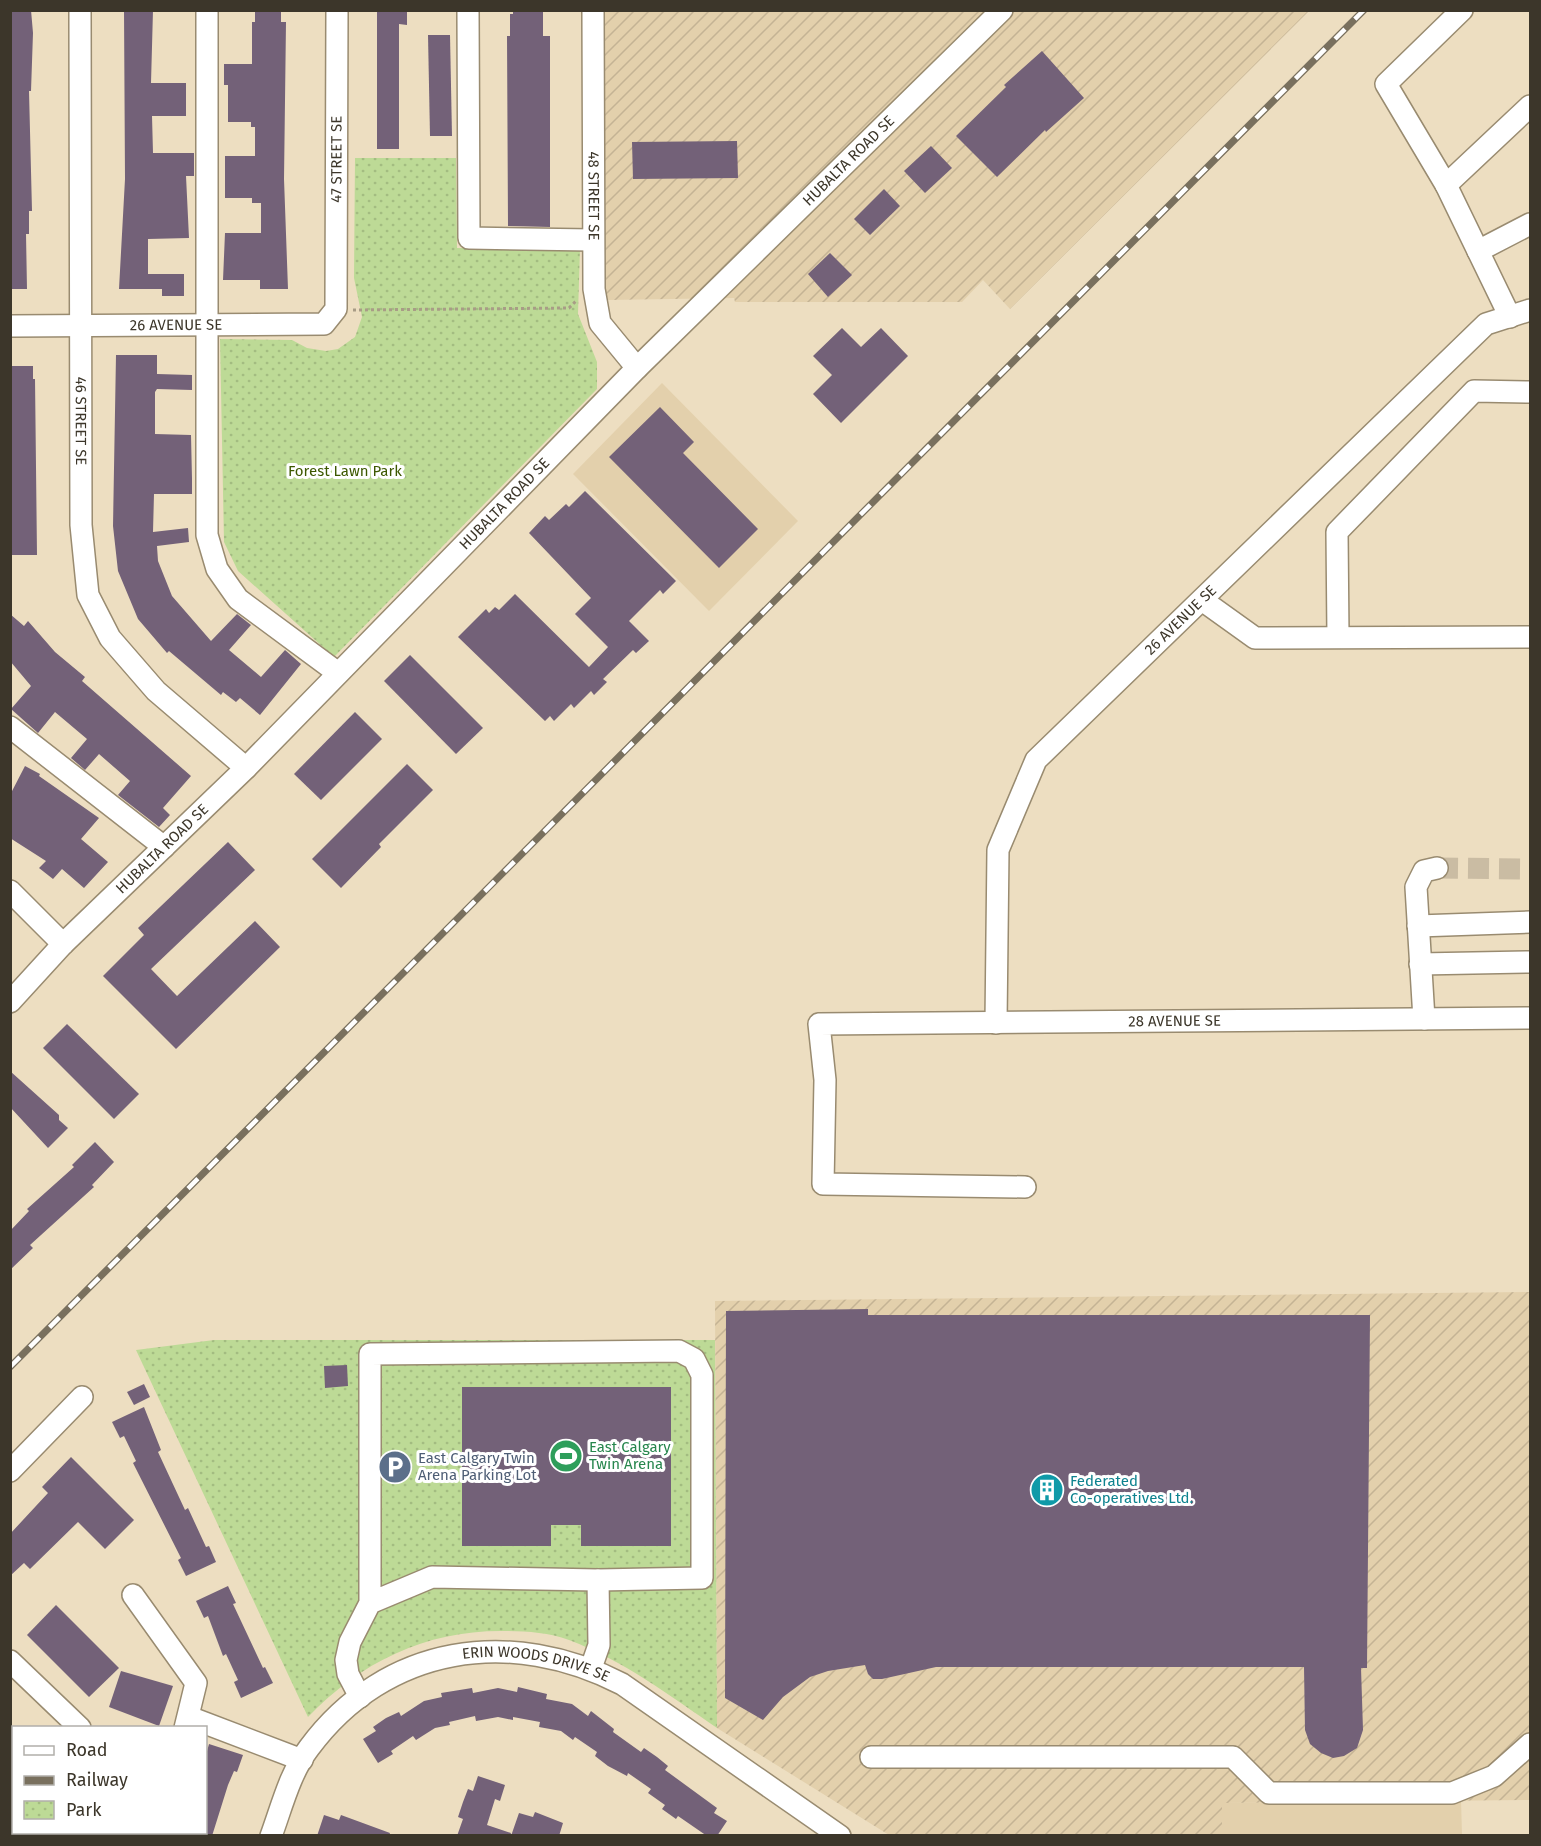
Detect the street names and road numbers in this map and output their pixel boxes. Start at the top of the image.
street label: HUBALTA ROAD SE [799,112,898,210]
street label: 47 STREET SE [327,116,346,203]
street label: 48 STREET SE [585,151,603,241]
street label: 26 AVENUE SE [130,316,222,334]
street label: 46 STREET SE [72,377,90,465]
street label: HUBALTA ROAD SE [455,454,553,553]
street label: 26 AVENUE SE [1141,581,1220,659]
street label: HUBALTA ROAD SE [112,800,212,897]
street label: 28 AVENUE SE [1128,1012,1221,1030]
street label: ERIN WOODS DRIVE SE [461,1643,612,1686]

